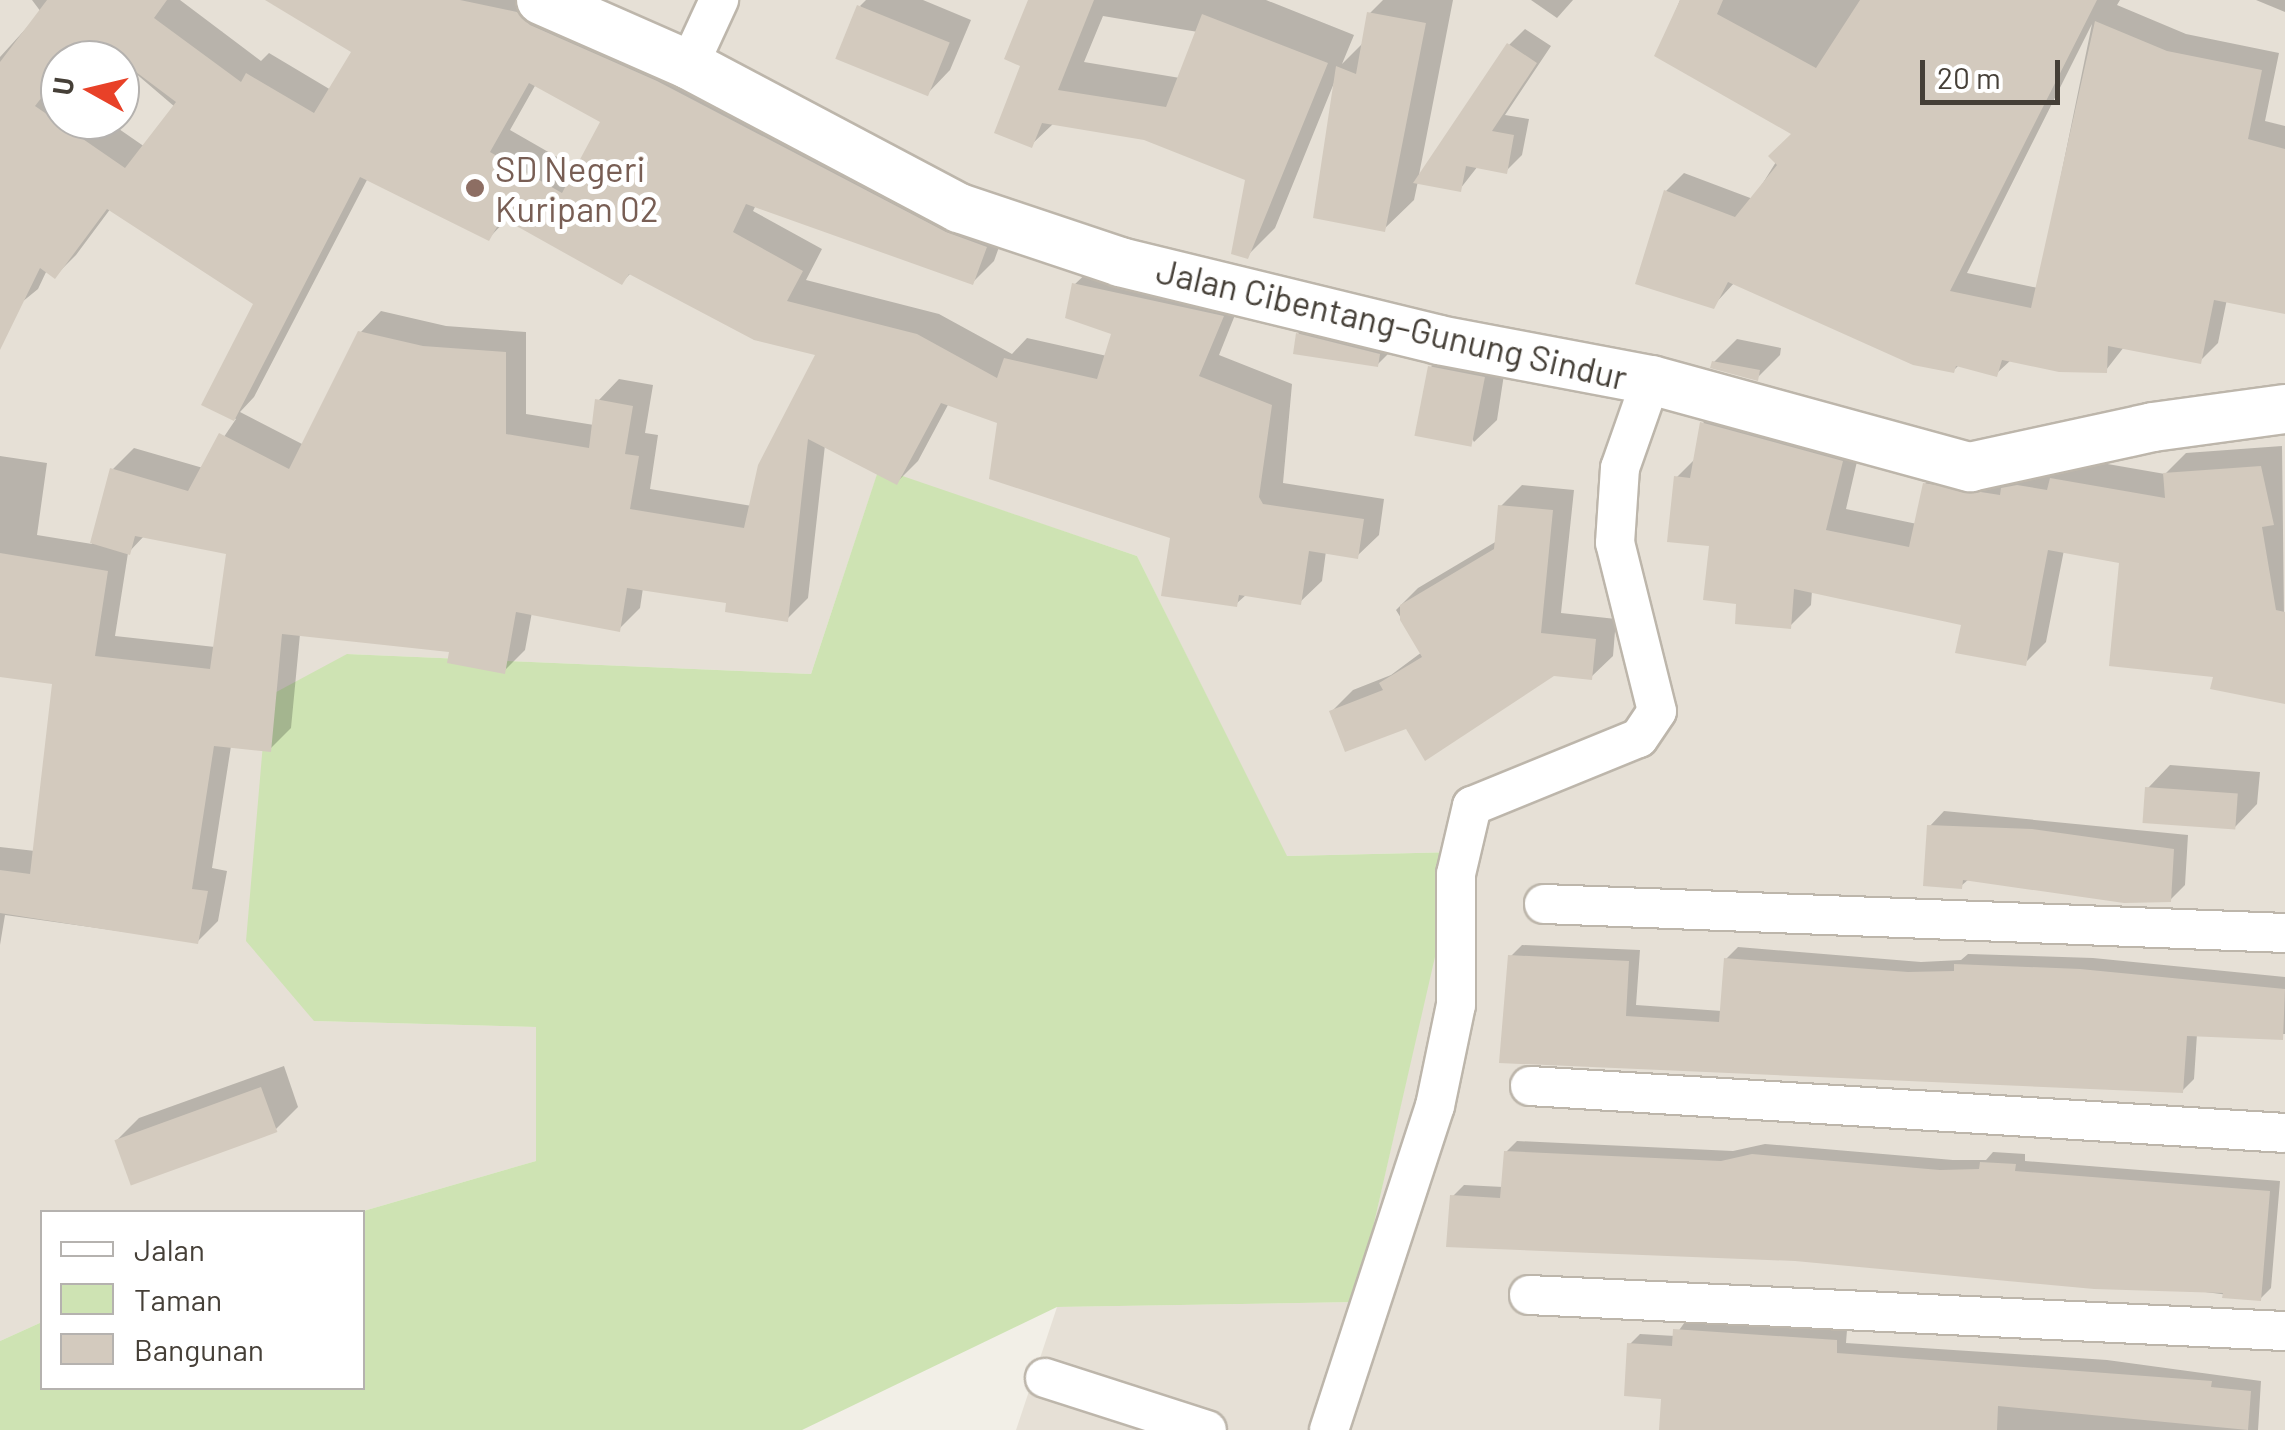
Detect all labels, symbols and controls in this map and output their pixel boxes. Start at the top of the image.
north arrow [40,40,140,140]
scale bar [1925,40,2065,102]
text: 20 m [1937,59,2001,95]
text: U [44,75,80,97]
place label: SD Negeri Kuripan 02 [495,147,658,229]
marker: SD Negeri Kuripan 02 [464,177,486,199]
street label: Jalan Cibentang–Gunung Sindur [1153,248,1631,398]
legend [40,1210,365,1390]
text: Jalan [134,1231,205,1267]
text: Taman [134,1281,222,1317]
text: Bangunan [134,1331,264,1367]

